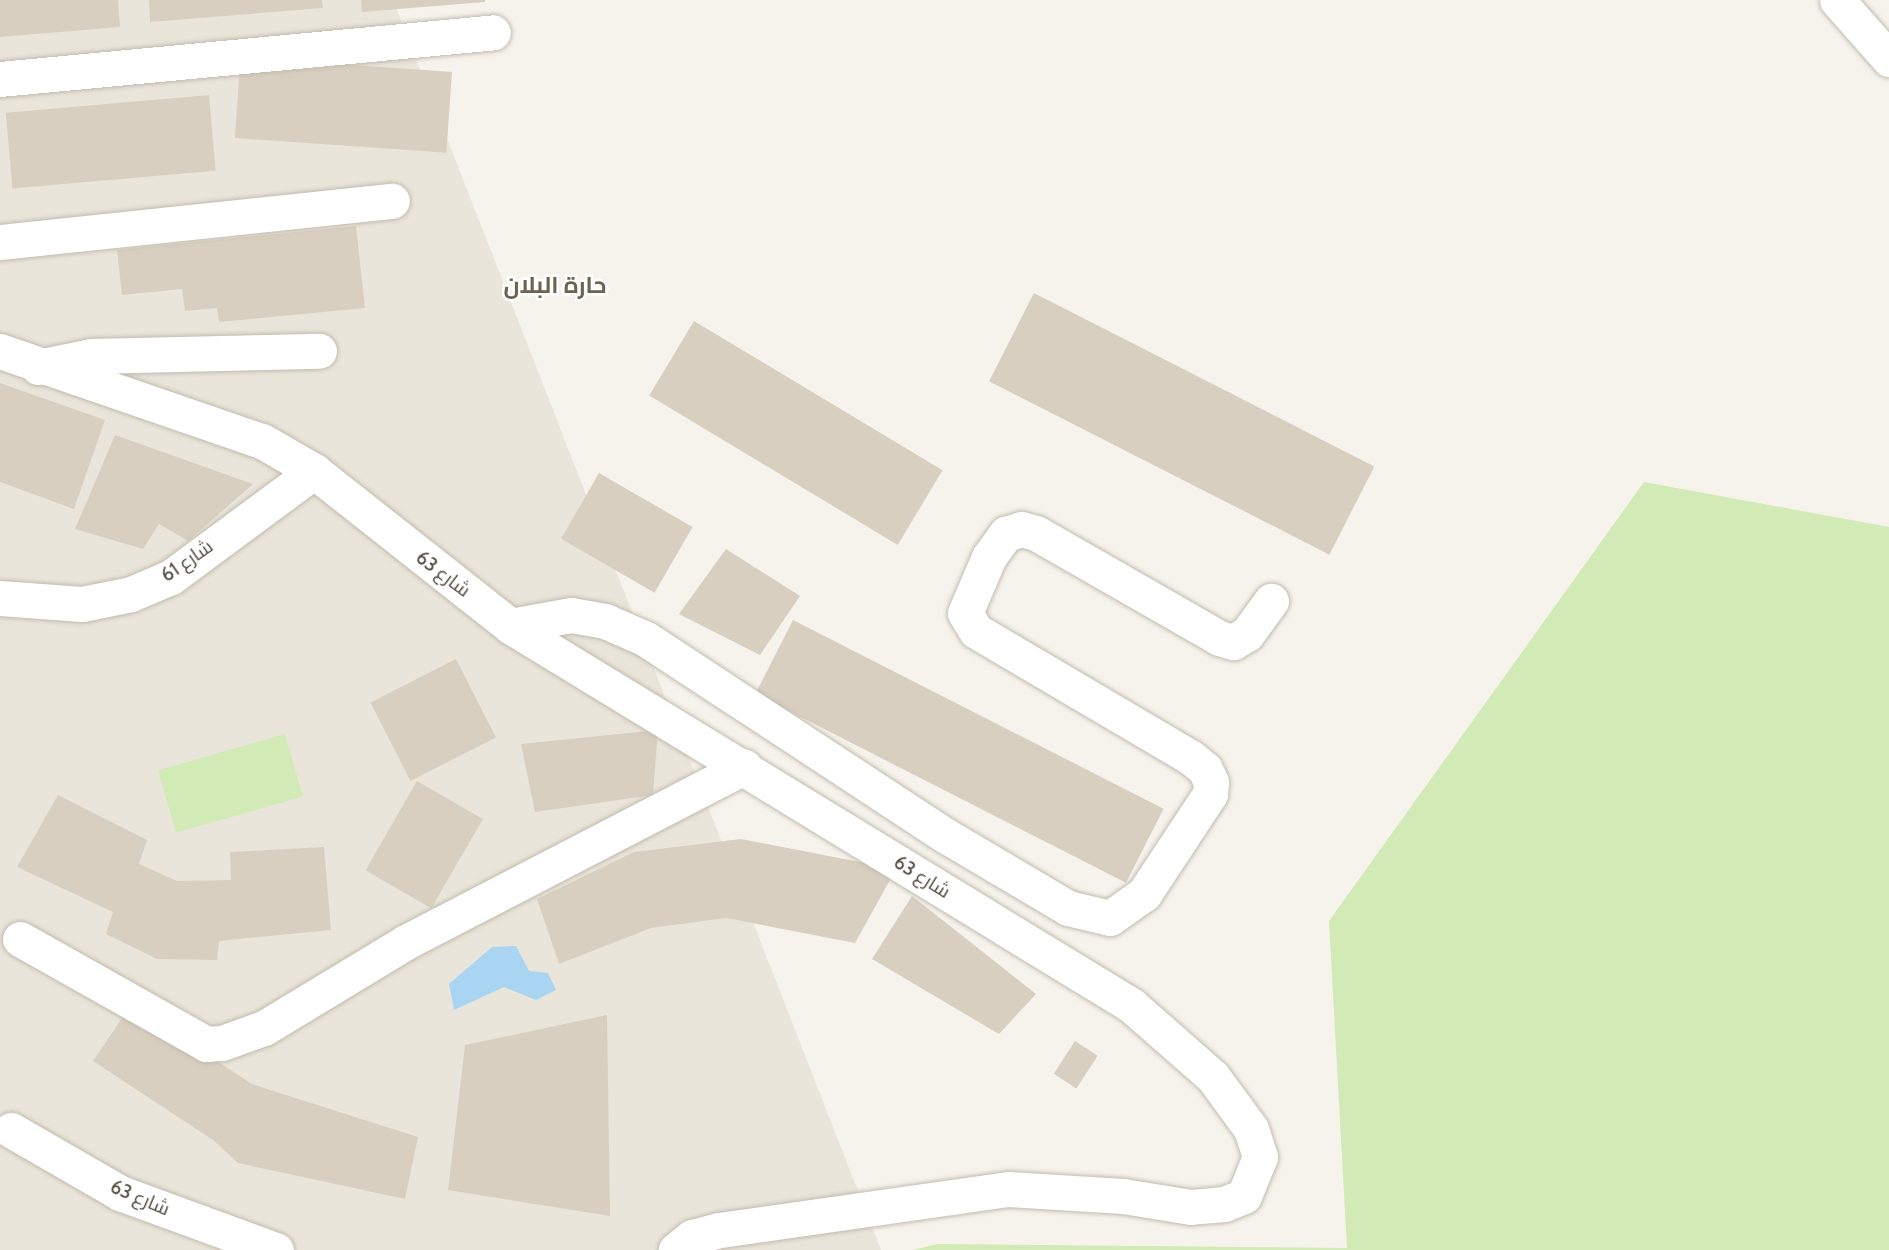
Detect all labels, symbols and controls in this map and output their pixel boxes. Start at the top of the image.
district label: حارة البلان [503,271,607,299]
street label: شارع 61 [157,535,217,587]
street label: شارع 63 [411,546,475,602]
street label: شارع 63 [890,851,954,903]
street label: شارع 63 [107,1175,173,1221]

